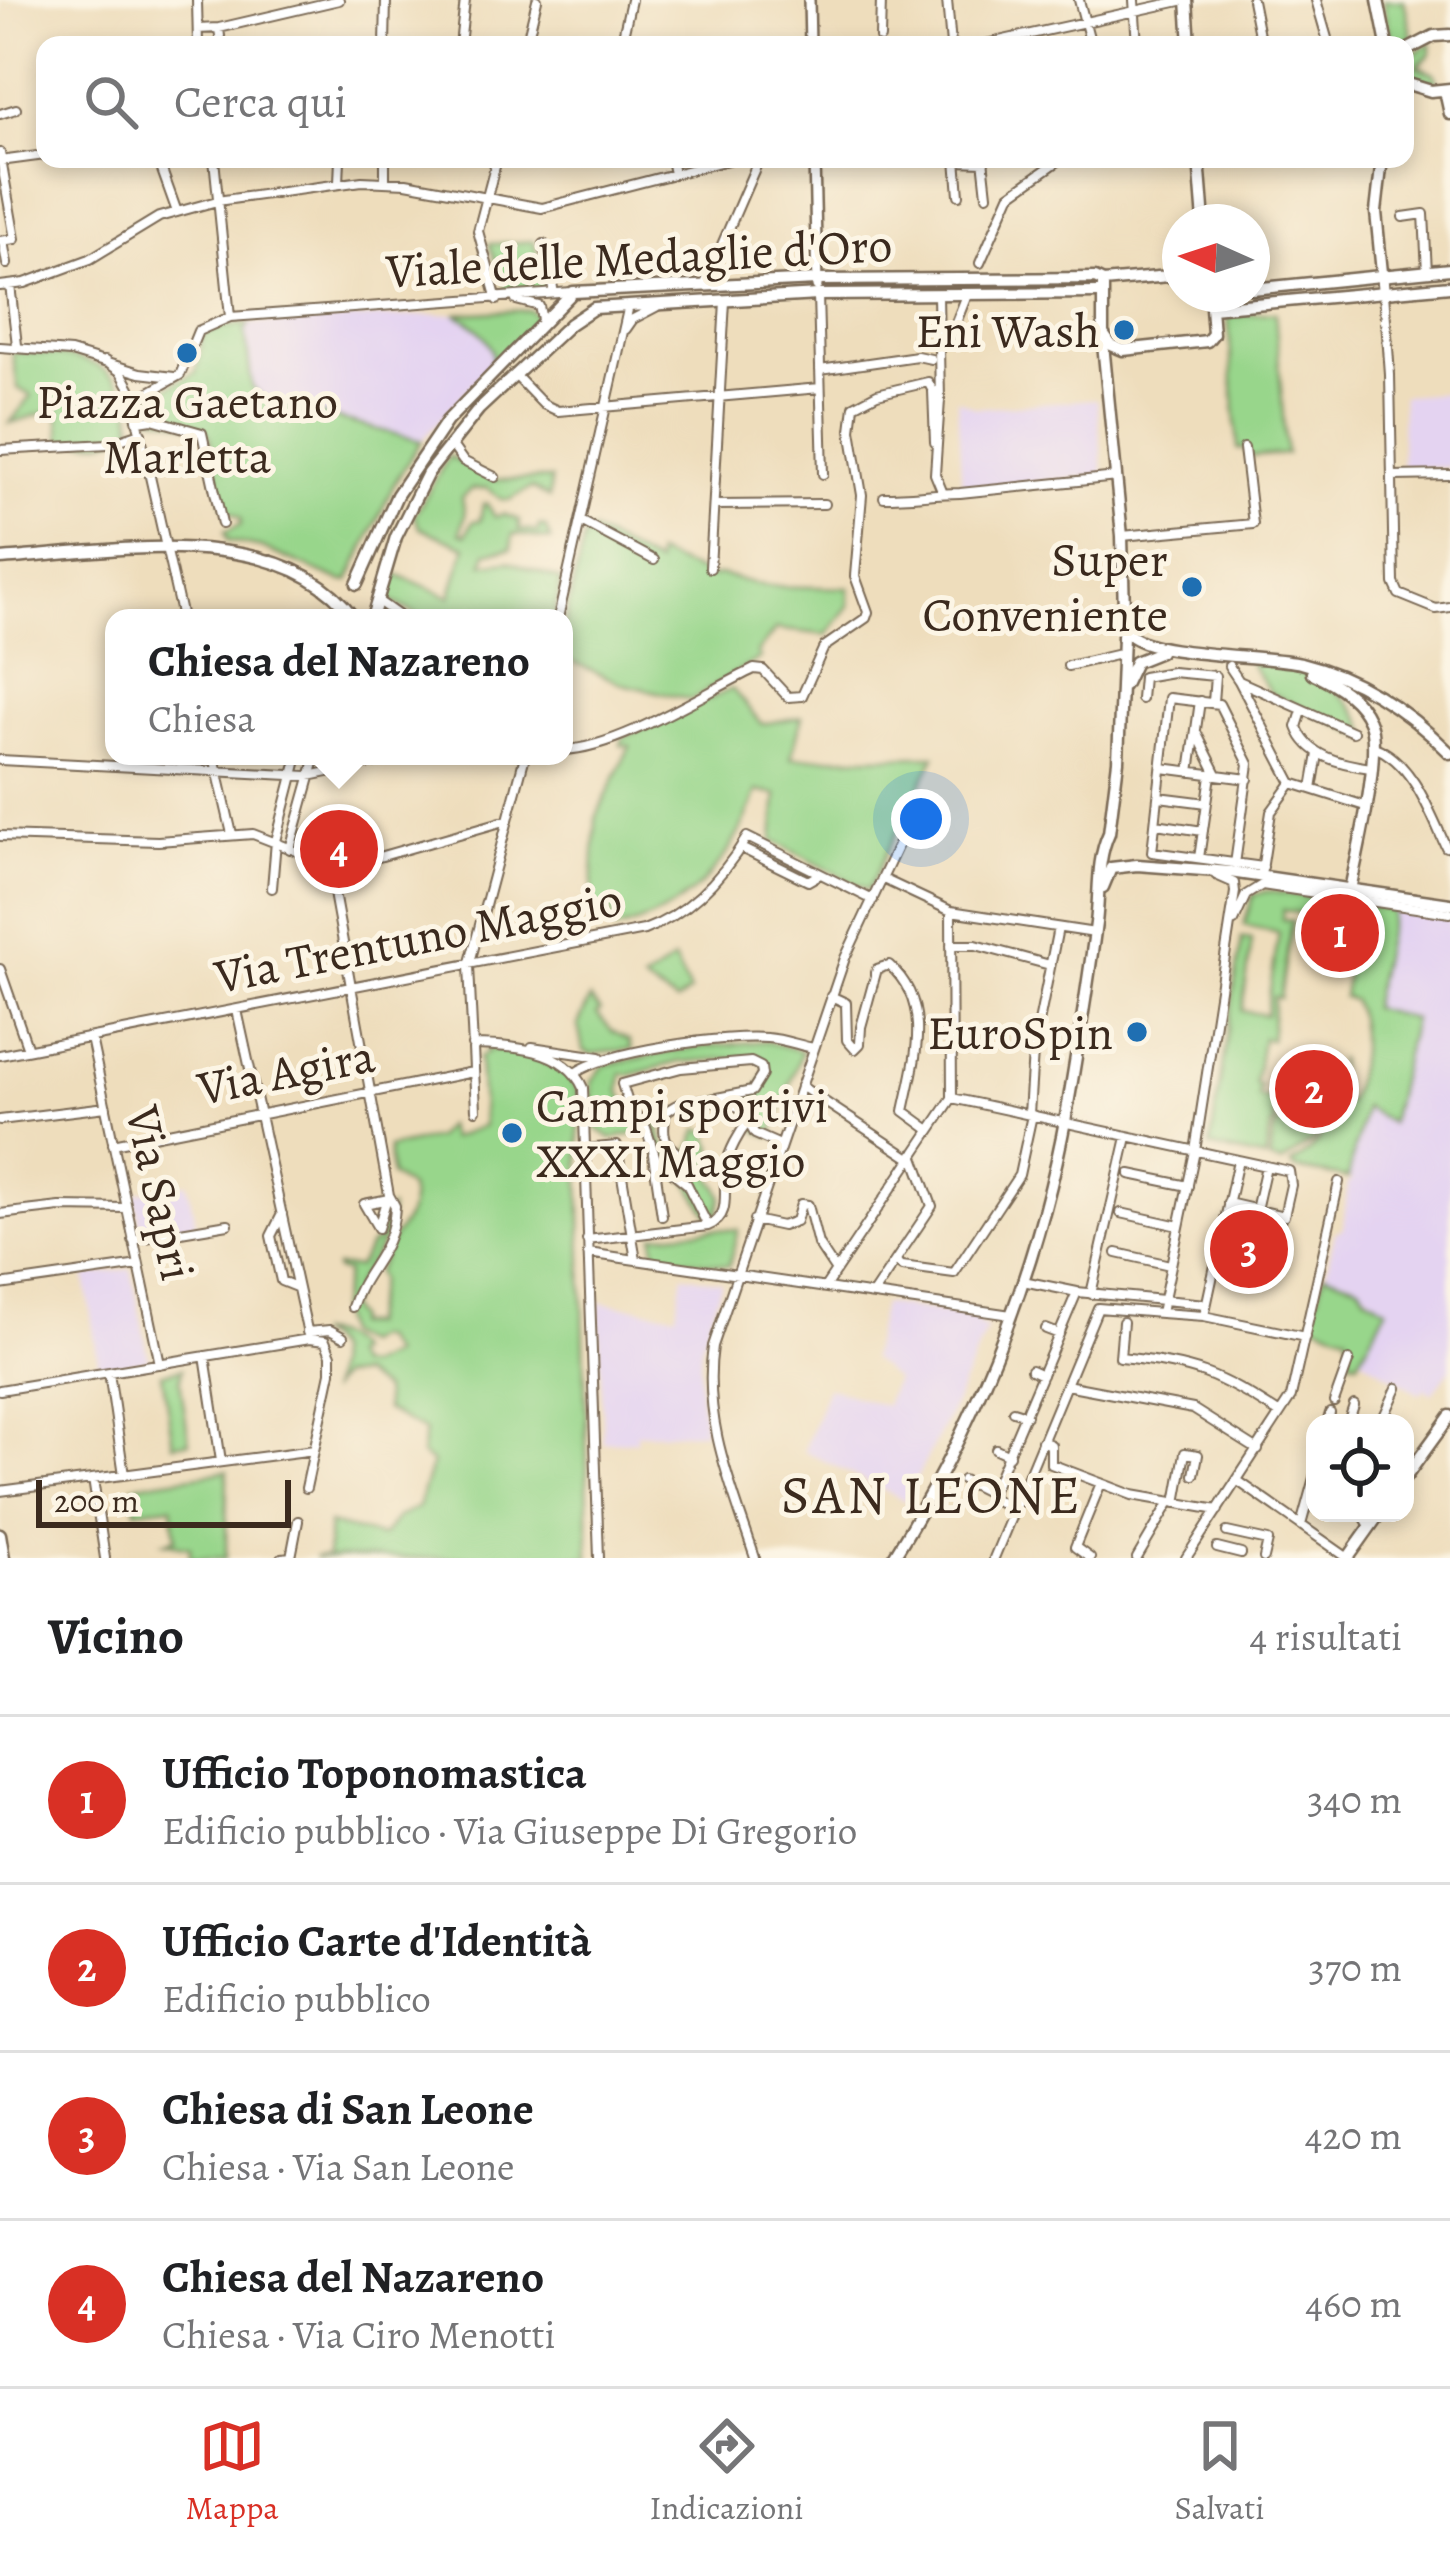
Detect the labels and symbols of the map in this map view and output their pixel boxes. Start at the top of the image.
north arrow [1162,204,1270,312]
street label: Viale delle Medaglie d'Oro [383,212,894,304]
place label: Eni Wash [916,298,1100,364]
marker: Eni Wash [1111,317,1137,343]
marker: Piazza Gaetano Marletta [174,340,200,366]
place label: Piazza Gaetano Marletta [36,369,338,490]
place label: Super Conveniente [923,527,1168,648]
marker: Super Conveniente [1179,574,1205,600]
your location [891,789,951,849]
pin: 4 [300,804,378,894]
street label: Via Trentuno Maggio [208,866,627,1010]
pin: 1 [1301,888,1379,978]
place label: EuroSpin [927,1000,1113,1066]
marker: EuroSpin [1124,1019,1150,1045]
street label: Via Agira [191,1022,381,1122]
pin: 2 [1275,1044,1353,1134]
place label: Campi sportivi XXXI Maggio [536,1073,828,1194]
street label: Via Sapri [109,1099,211,1287]
marker: Campi sportivi XXXI Maggio [499,1120,525,1146]
pin: 3 [1210,1204,1288,1294]
district label: SAN LEONE [781,1458,1083,1532]
scale bar [36,1474,291,1527]

